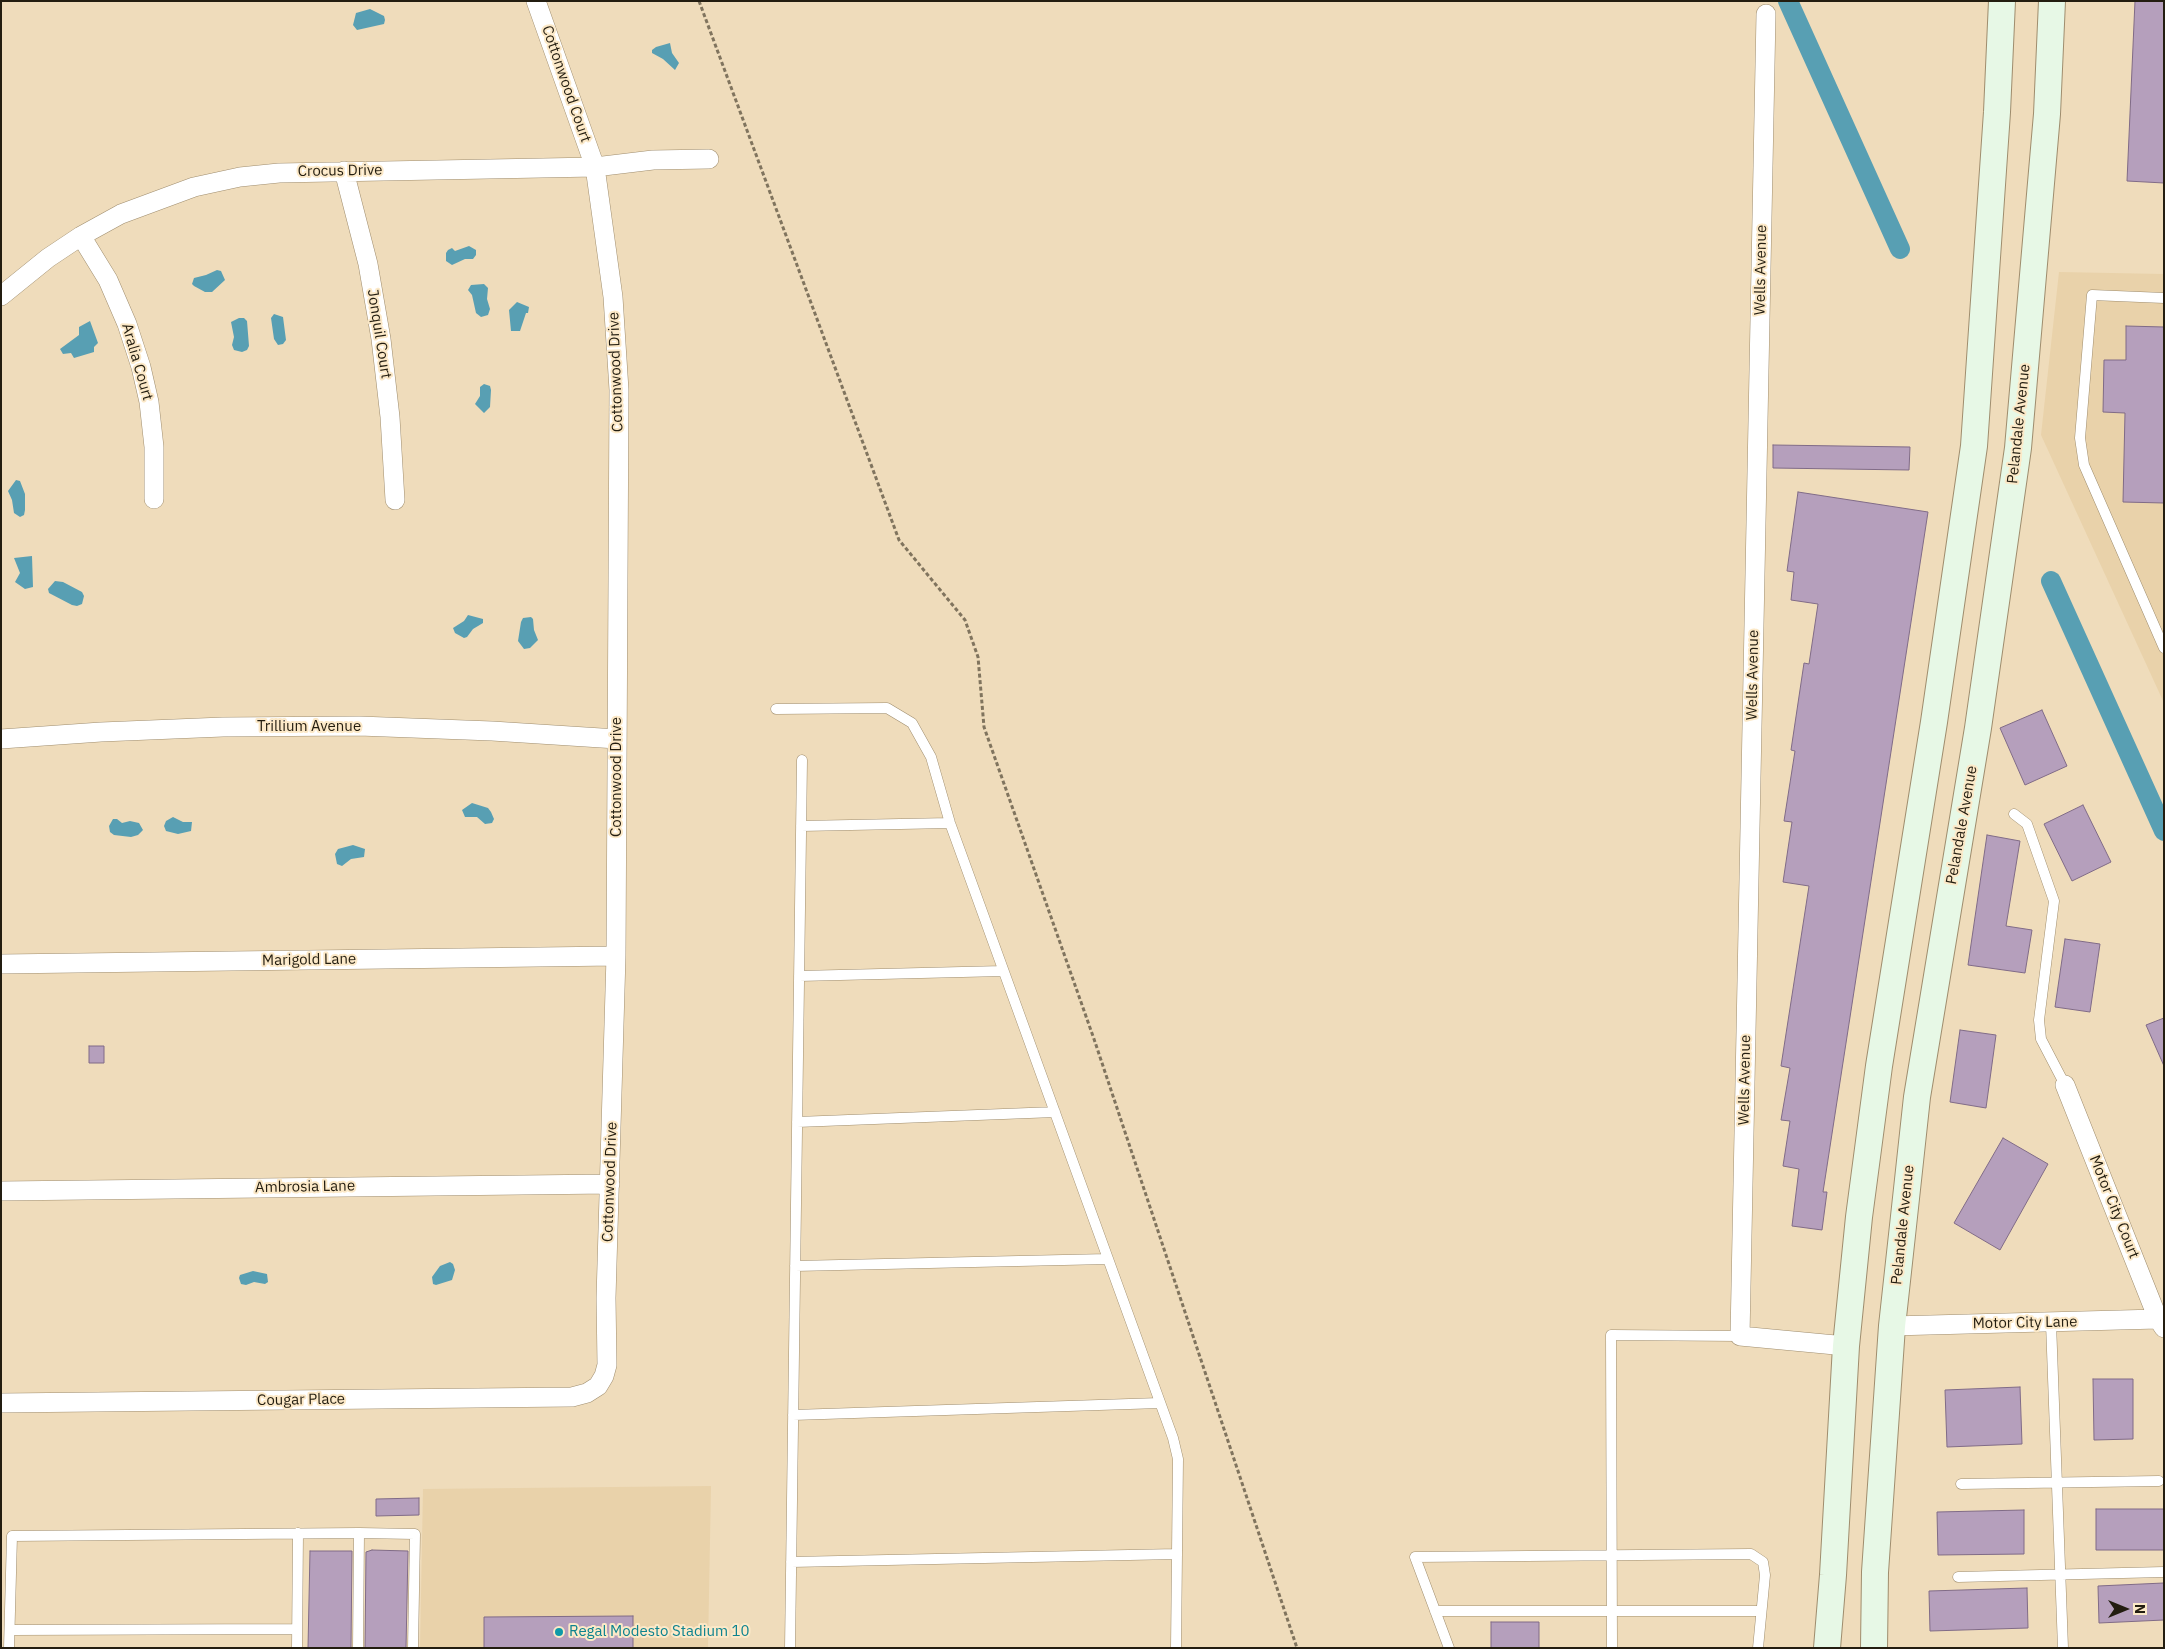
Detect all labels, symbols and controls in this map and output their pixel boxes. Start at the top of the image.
street label: Cottonwood Court [538,23,594,145]
street label: Crocus Drive [297,161,383,181]
street label: Wells Avenue [1751,225,1771,315]
street label: Jonquil Court [363,288,395,380]
street label: Cottonwood Drive [605,312,627,432]
street label: Aralia Court [117,321,157,403]
street label: Pelandale Avenue [2004,363,2034,485]
street label: Wells Avenue [1743,630,1763,720]
street label: Cottonwood Drive [608,717,626,837]
street label: Trillium Avenue [257,718,361,736]
street label: Pelandale Avenue [1943,764,1981,886]
street label: Marigold Lane [262,950,356,970]
street label: Wells Avenue [1735,1035,1755,1125]
street label: Cottonwood Drive [599,1122,621,1242]
street label: Motor City Court [2085,1153,2143,1261]
street label: Pelandale Avenue [1888,1164,1918,1286]
street label: Ambrosia Lane [255,1177,355,1197]
street label: Motor City Lane [1972,1313,2078,1333]
street label: Cougar Place [257,1390,345,1410]
north arrow [2100,1584,2150,1634]
text: N [2131,1604,2149,1614]
place label: Regal Modesto Stadium 10 [569,1623,750,1641]
marker: Regal Modesto Stadium 10 [553,1626,565,1638]

